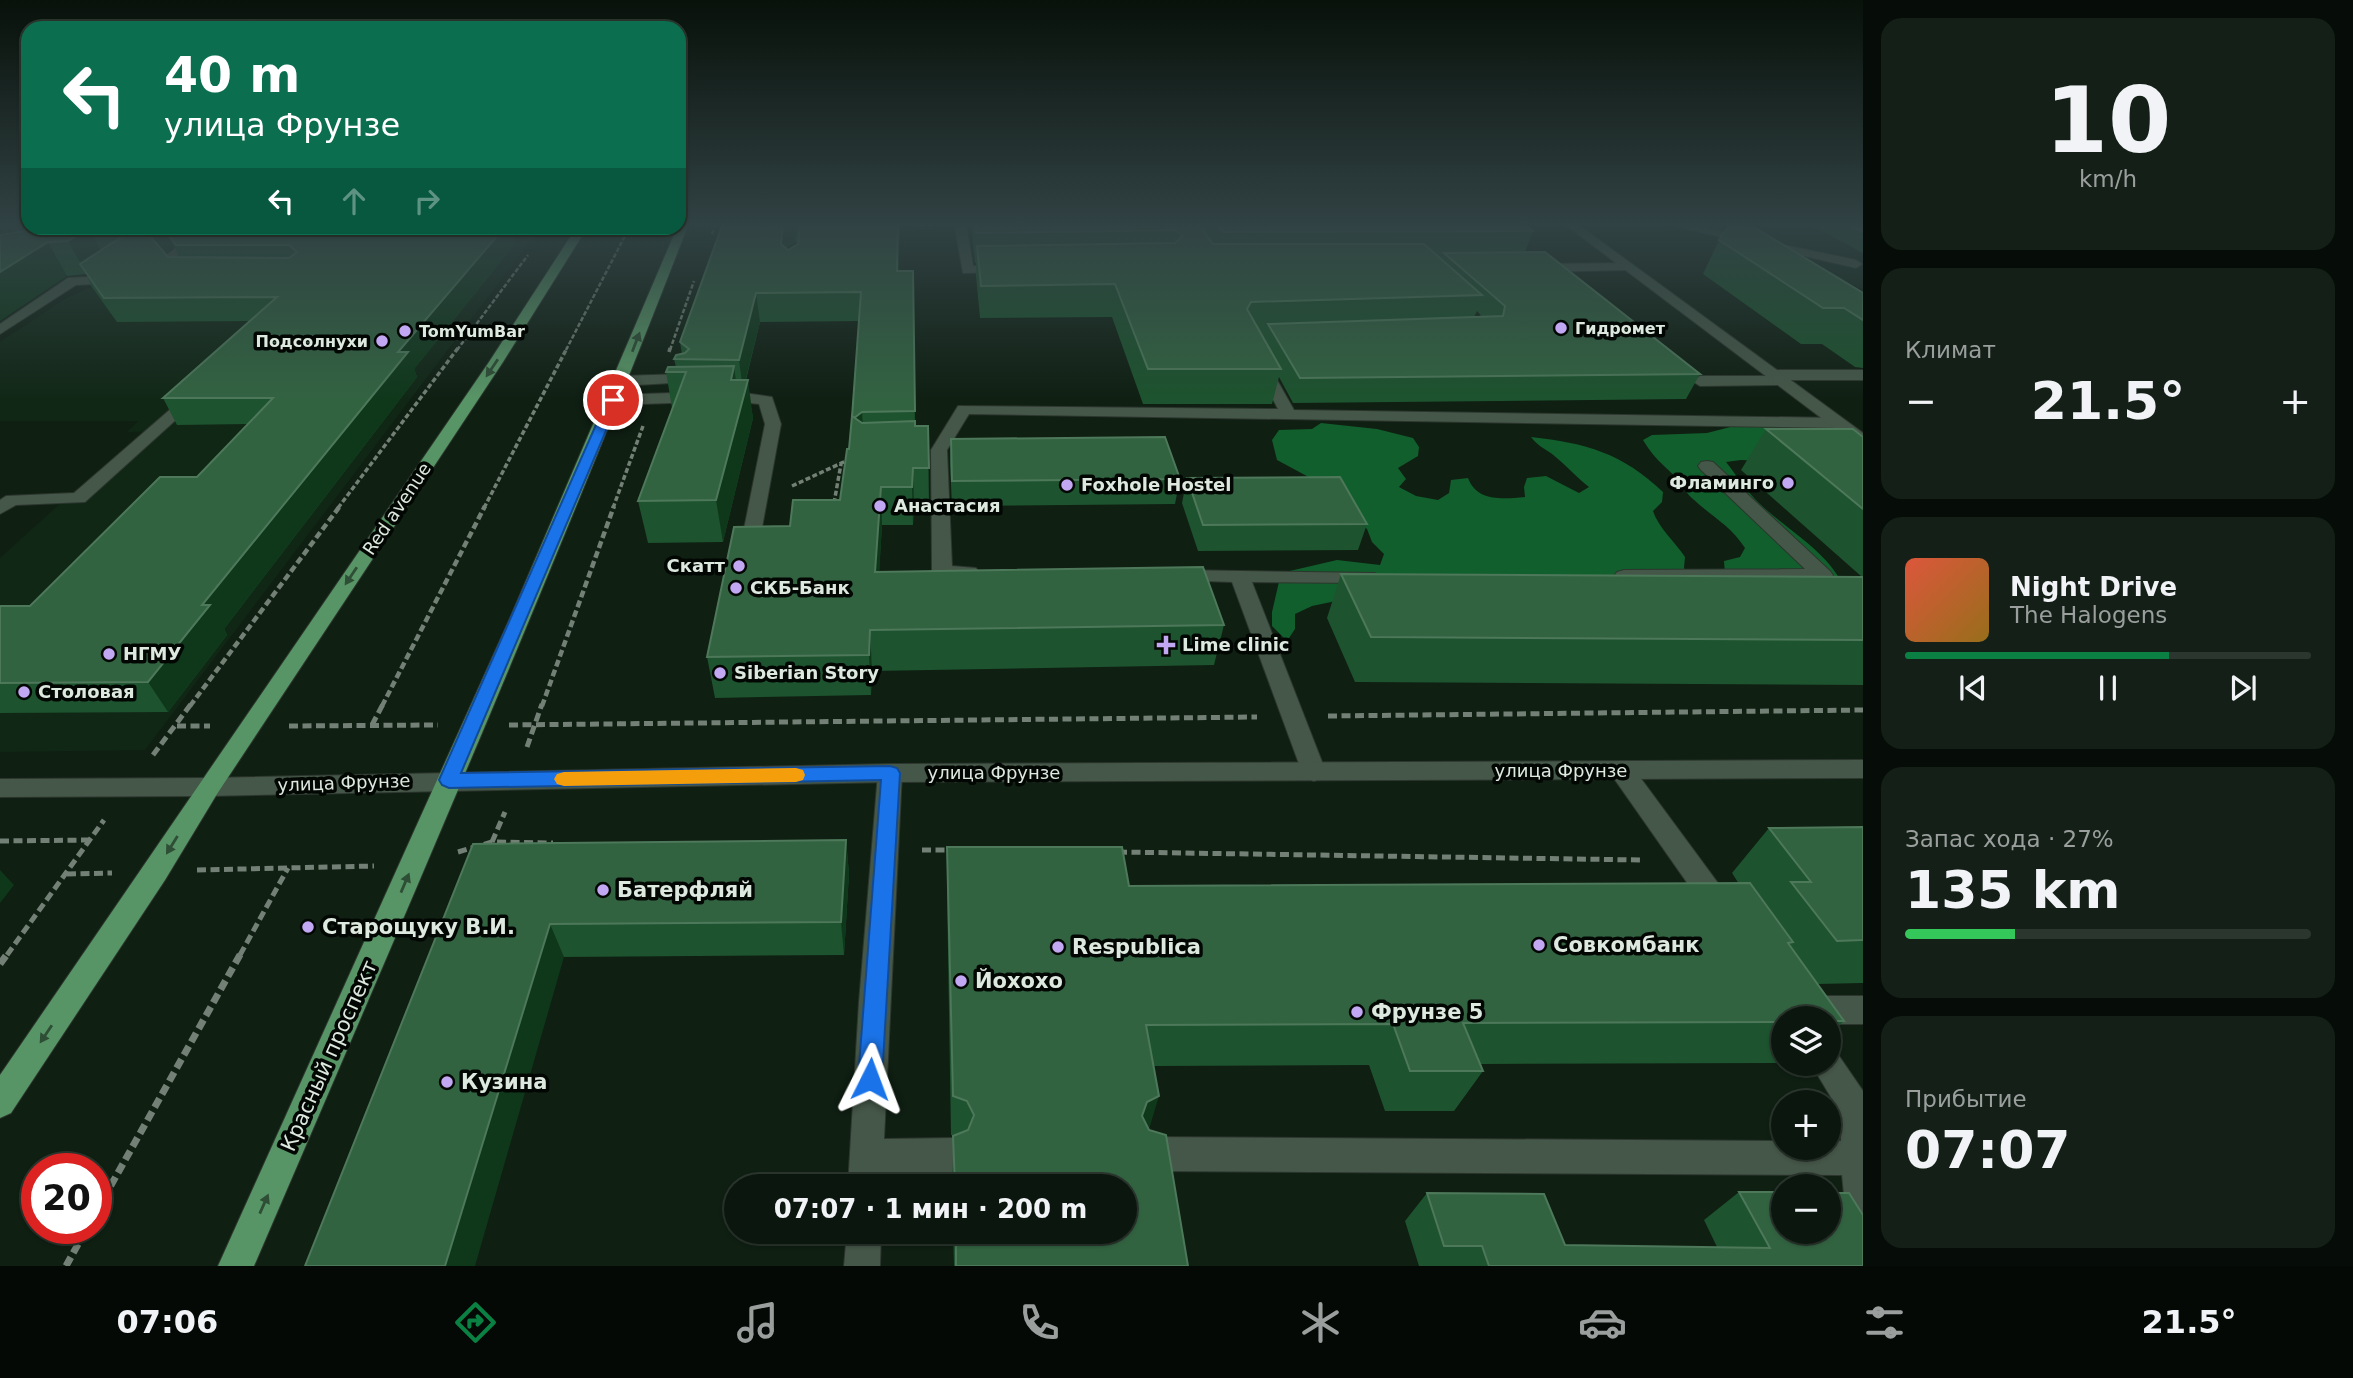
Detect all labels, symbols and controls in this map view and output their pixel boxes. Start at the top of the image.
text: 40 m [164,47,300,104]
icon: left [49,49,140,140]
text: 10 [2045,68,2171,173]
text: улица Фрунзе [164,106,400,144]
text: km/h [2079,166,2137,192]
icon: left [262,182,300,220]
icon: ahead [335,182,373,220]
icon: right [408,182,446,220]
place label: Гидромет [1575,319,1666,338]
marker: Гидромет [1553,320,1569,336]
place label: TomYumBar [419,322,525,341]
marker: TomYumBar [397,323,413,339]
place label: Подсолнухи [255,332,368,351]
one-way arrow [631,332,642,353]
marker: Подсолнухи [374,333,390,349]
text: Климат [1905,337,1996,363]
one-way arrow [486,358,499,377]
pin [583,370,643,430]
text: 21.5° [2031,371,2185,431]
text: − [1905,379,1937,423]
text: + [2279,379,2311,423]
icon: arrive [594,381,632,419]
street label: Red avenue [358,459,435,559]
place label: Фламинго [1669,472,1774,493]
place label: Foxhole Hostel [1081,474,1232,495]
marker: Фламинго [1780,475,1796,491]
marker: Foxhole Hostel [1059,477,1075,493]
place label: Анастасия [894,495,1001,516]
marker: Анастасия [872,498,888,514]
place label: Скатт [667,555,726,576]
marker: Скатт [731,558,747,574]
one-way arrow [345,567,358,586]
text: Night Drive [2010,572,2177,602]
place label: СКБ-Банк [750,577,850,598]
marker: СКБ-Банк [728,580,744,596]
text: The Halogens [2010,602,2167,628]
place label: Lime clinic [1182,634,1290,655]
marker: Lime clinic [1156,635,1176,655]
place label: НГМУ [123,643,181,664]
marker: НГМУ [101,646,117,662]
place label: Siberian Story [734,662,879,683]
marker: Siberian Story [712,665,728,681]
icon: previous [1954,669,1992,707]
icon: pause [2089,669,2127,707]
icon: next [2224,669,2262,707]
place label: Столовая [38,681,135,702]
marker: Столовая [16,684,32,700]
street label: улица Фрунзе [1495,760,1627,781]
street label: улица Фрунзе [928,762,1060,783]
street label: улица Фрунзе [277,770,411,795]
text: Запас хода · 27% [1905,826,2114,852]
one-way arrow [166,836,178,855]
text: 135 km [1905,860,2120,920]
one-way arrow [400,873,411,894]
place label: Батерфляй [617,878,753,902]
marker: Батерфляй [595,882,611,898]
place label: Старощуку В.И. [322,915,515,939]
marker: Старощуку В.И. [300,919,316,935]
place label: Совкомбанк [1553,933,1700,957]
place label: Respublica [1072,935,1201,959]
marker: Совкомбанк [1531,937,1547,953]
marker: Respublica [1050,939,1066,955]
street label: Красный проспект [276,957,382,1155]
place label: Йохохо [975,968,1063,993]
marker: Йохохо [953,973,969,989]
place label: Фрунзе 5 [1371,1000,1483,1024]
marker: Фрунзе 5 [1349,1004,1365,1020]
map controls [1771,1006,1841,1244]
button: layers [1771,1006,1841,1076]
one-way arrow [40,1025,53,1044]
position arrow [833,1042,907,1116]
place label: Кузина [461,1070,547,1094]
marker: Кузина [439,1074,455,1090]
text: Прибытие [1905,1086,2027,1112]
button: + [1771,1090,1841,1160]
text: 07:07 [1905,1120,2071,1180]
speed limit sign: 20 [21,1153,112,1244]
button: − [1771,1174,1841,1244]
one-way arrow [259,1193,270,1214]
text: 07:07 · 1 мин · 200 m [774,1194,1087,1224]
icon: directions [451,1298,500,1347]
icon: music [733,1298,782,1347]
icon: phone [1015,1298,1064,1347]
icon: climate [1296,1298,1345,1347]
icon: car [1578,1298,1627,1347]
icon: filters [1860,1298,1909,1347]
text: 07:06 [116,1303,218,1341]
text: 21.5° [2142,1303,2237,1341]

